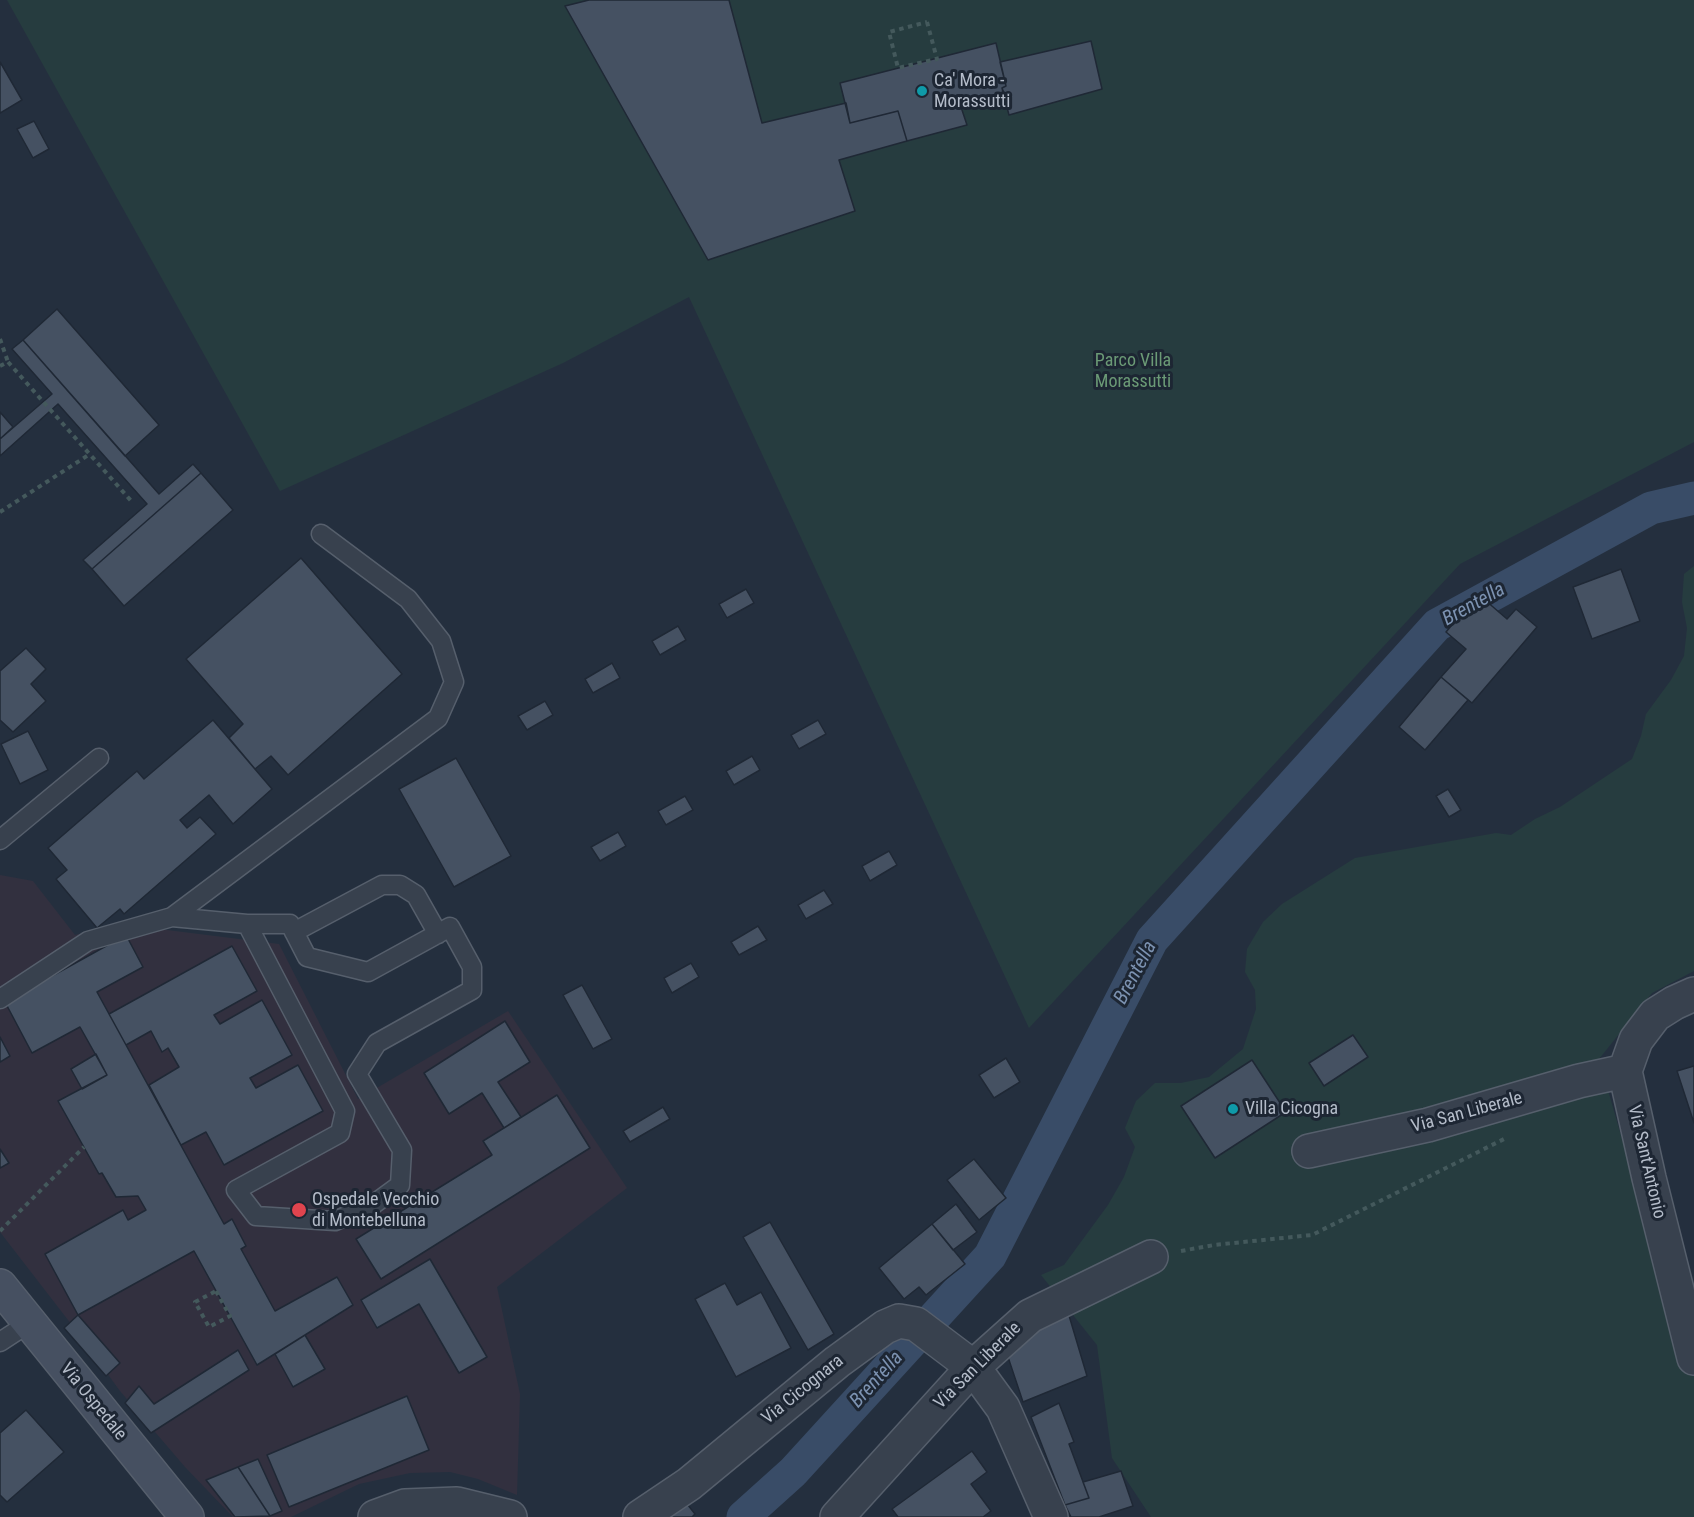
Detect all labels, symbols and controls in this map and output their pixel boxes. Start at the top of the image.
place label: Ca' Mora - Morassutti [934,70,1010,112]
marker: Ca' Mora - Morassutti [915,84,929,98]
park label: Parco Villa Morassutti [1095,350,1171,392]
water label: Brentella [1439,578,1509,632]
water label: Brentella [1109,937,1163,1009]
street label: Via San Liberale [1409,1088,1525,1138]
place label: Villa Cicogna [1245,1098,1338,1120]
marker: Villa Cicogna [1226,1102,1240,1116]
street label: Via Sant'Antonio [1622,1103,1670,1221]
place label: Ospedale Vecchio di Montebelluna [312,1189,439,1232]
marker: Ospedale Vecchio di Montebelluna [290,1201,308,1219]
street label: Via San Liberale [930,1318,1026,1414]
water label: Brentella [845,1347,909,1413]
street label: Via Cicognara [758,1351,848,1429]
street label: Via Ospedale [55,1359,131,1445]

